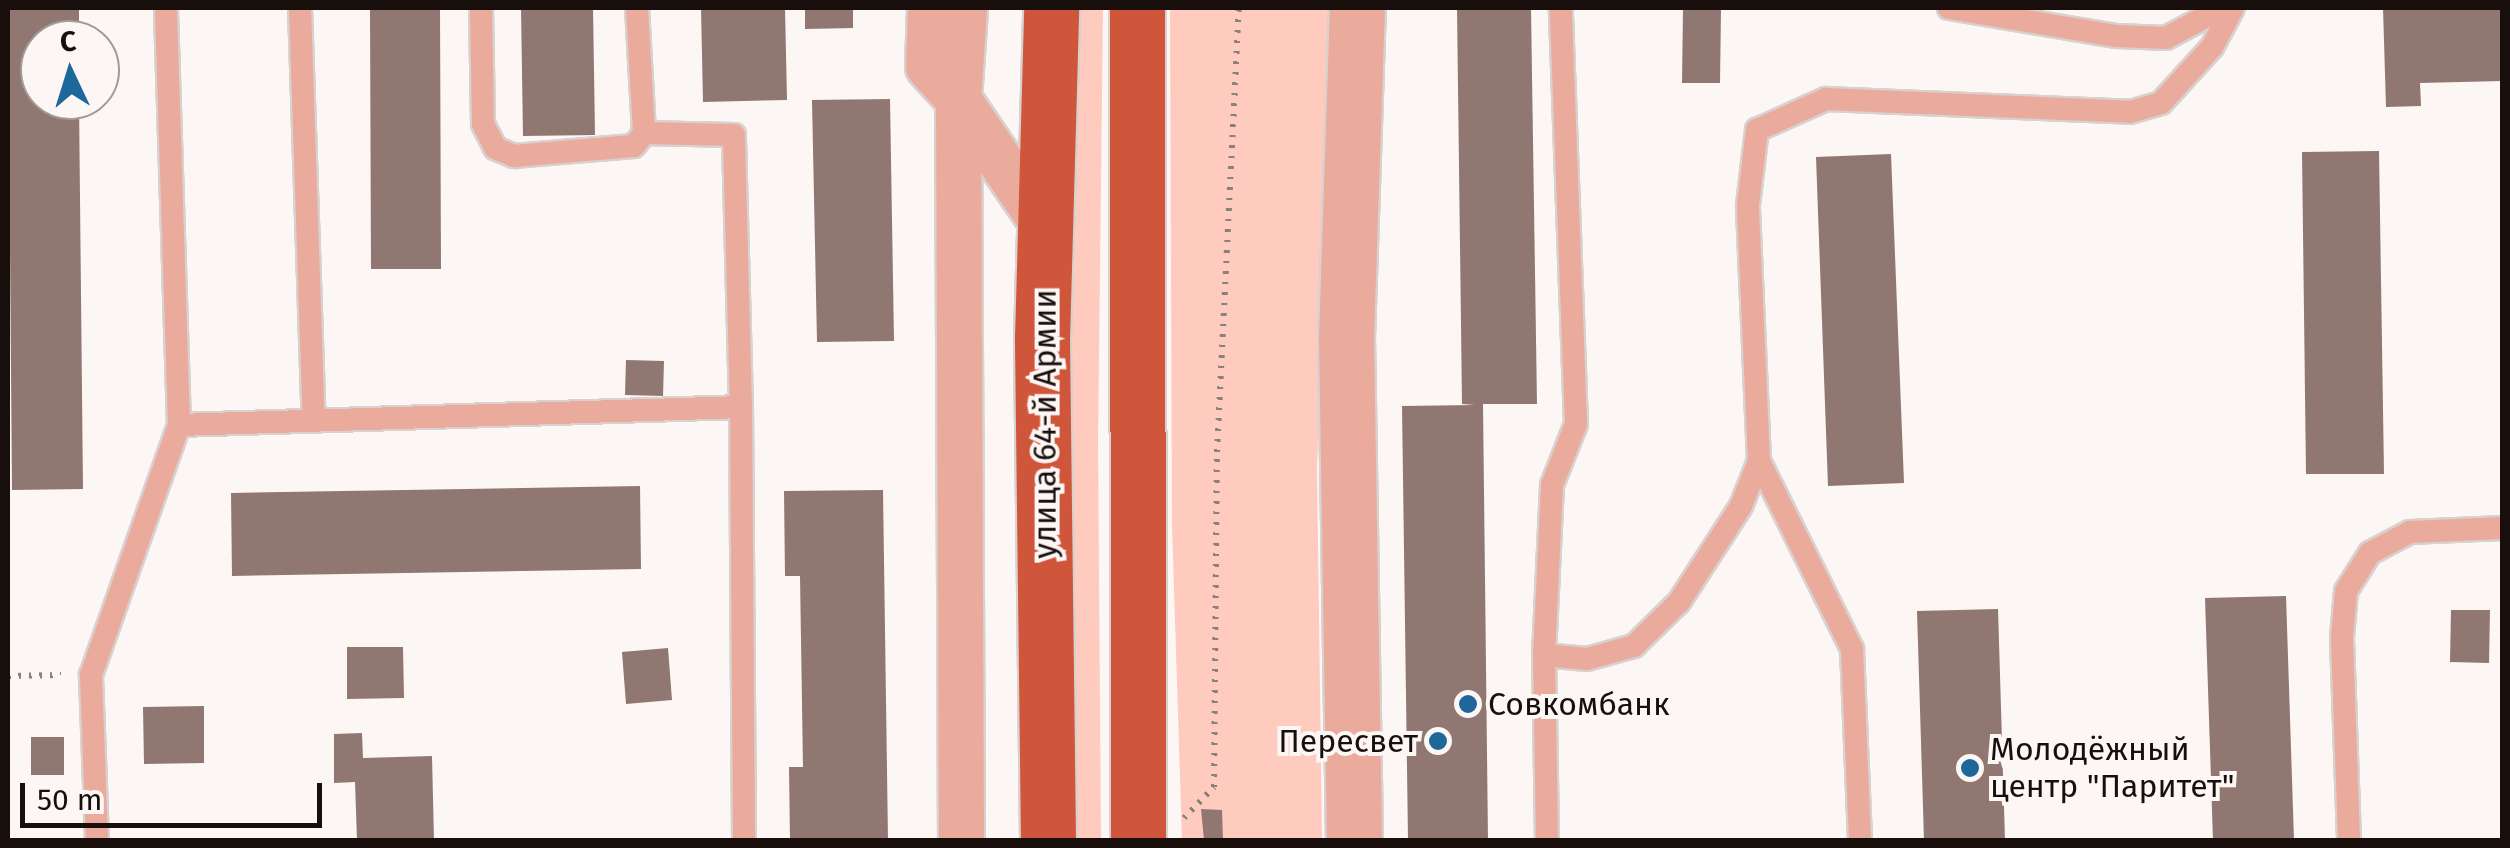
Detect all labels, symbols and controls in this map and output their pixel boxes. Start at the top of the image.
north arrow [20,20,120,120]
text: С [59,25,77,59]
street label: улица 64-й Армии [1026,289,1064,559]
place label: Совкомбанк [1488,685,1670,723]
marker: Совкомбанк [1457,693,1479,715]
place label: Пересвет [1278,722,1418,760]
marker: Пересвет [1427,730,1449,752]
place label: Молодёжный центр "Паритет" [1990,731,2235,806]
marker: Молодёжный центр "Паритет" [1959,757,1981,779]
scale bar [25,763,328,825]
text: 50 m [37,782,102,818]

